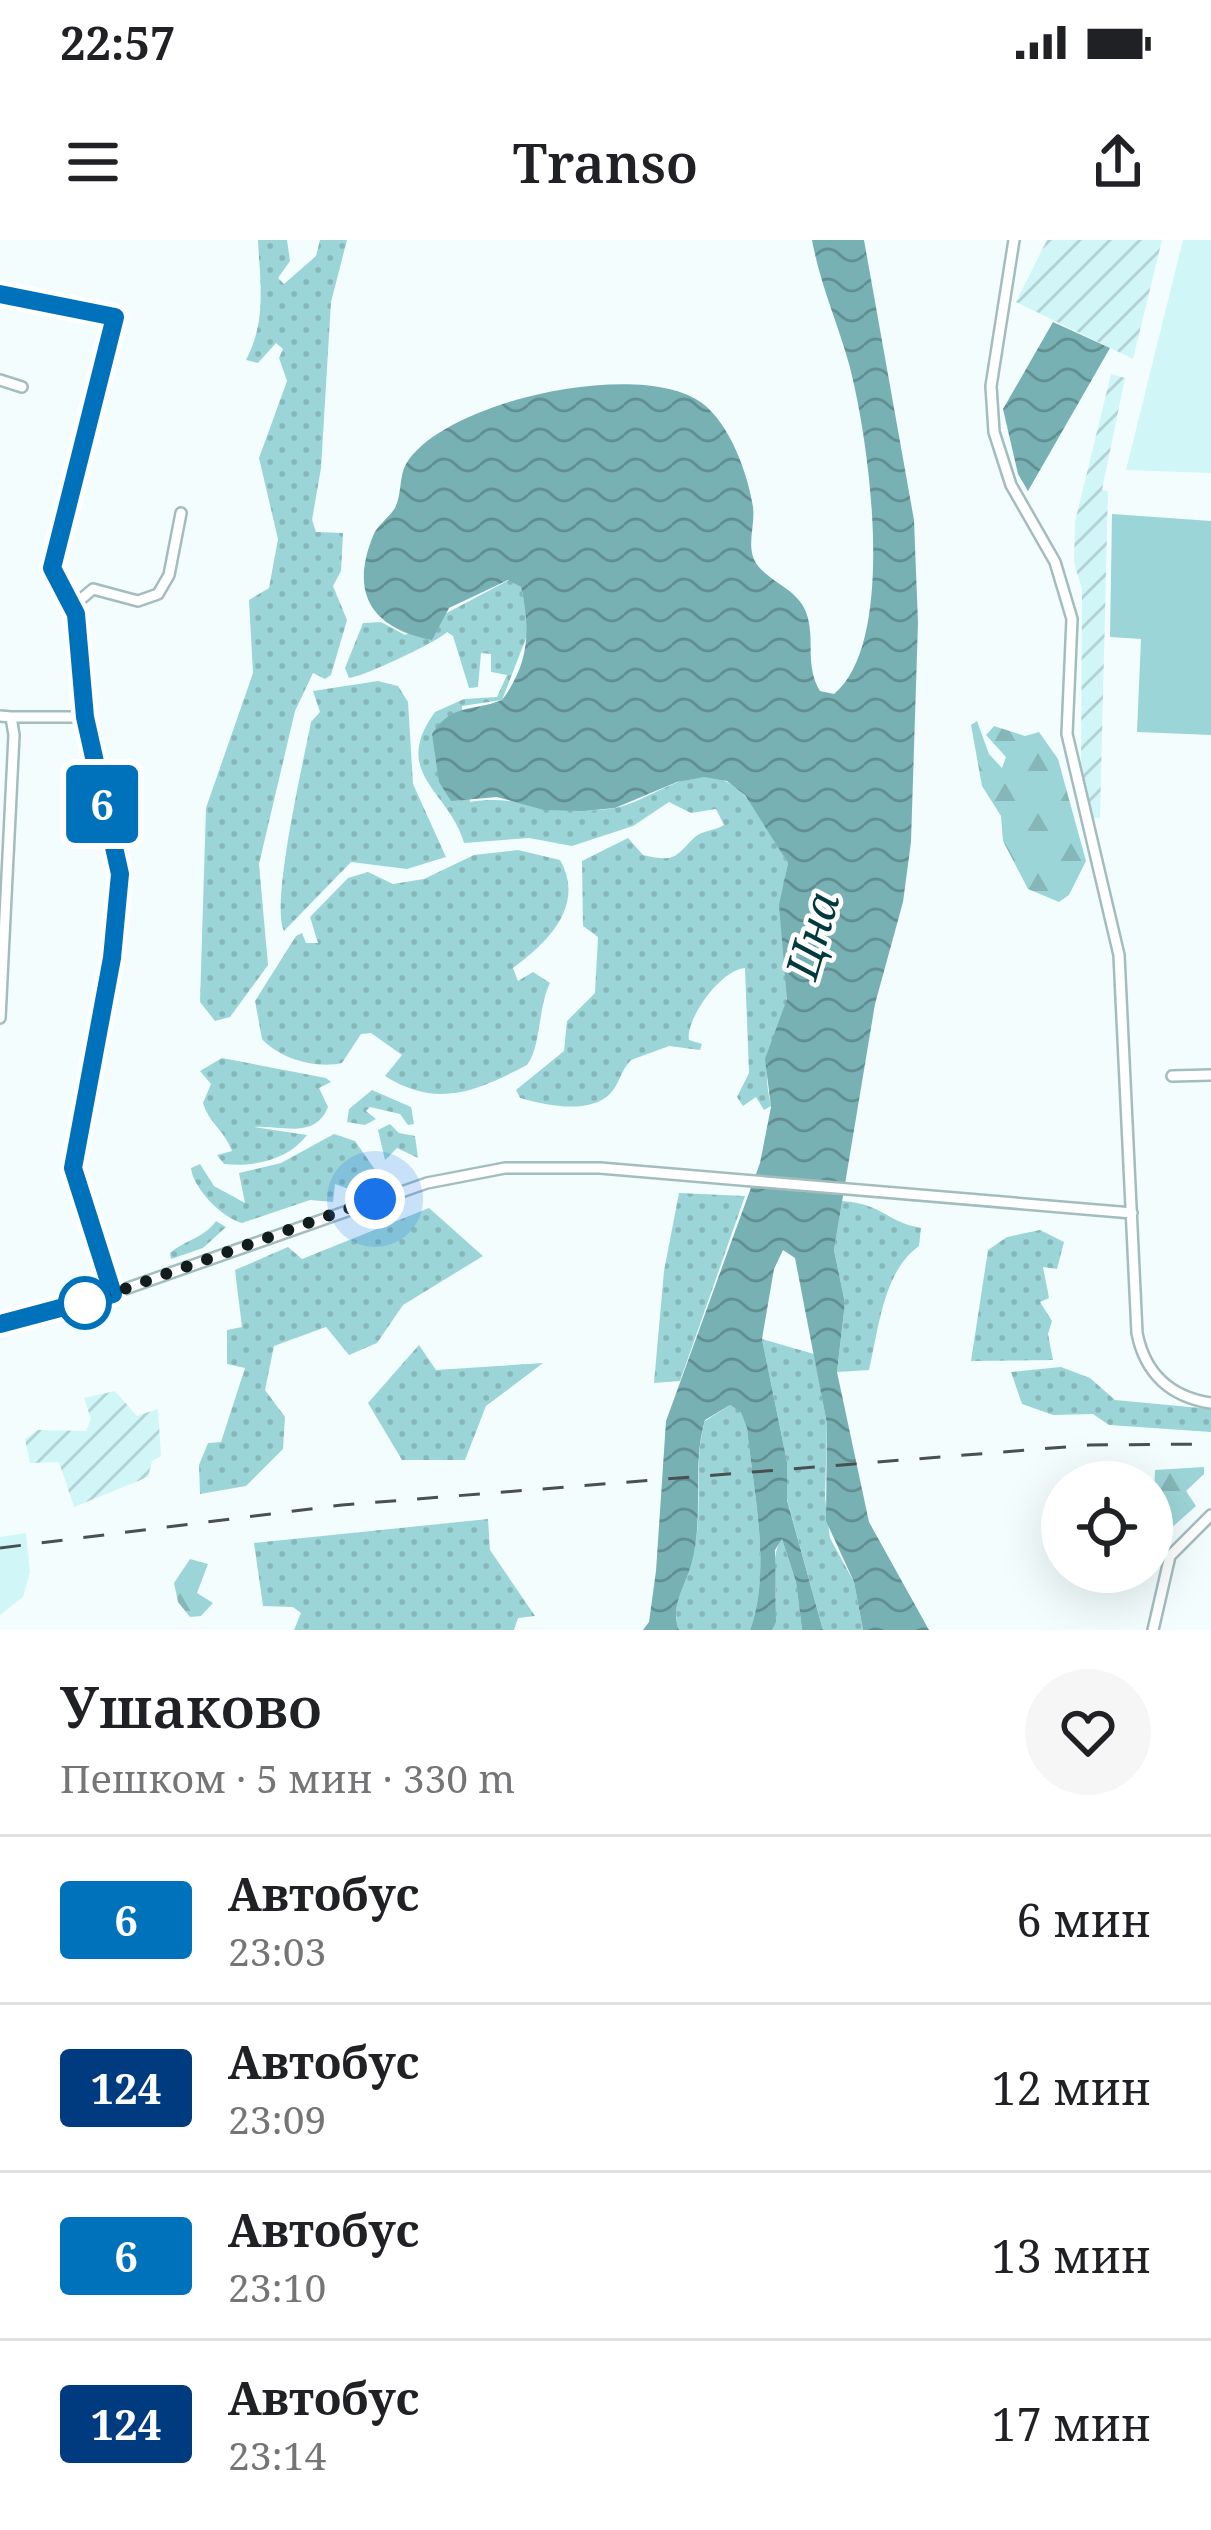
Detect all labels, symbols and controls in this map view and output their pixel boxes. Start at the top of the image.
text: 22:57 [60,12,175,73]
text: Transo [513,125,698,199]
icon: menu [60,129,126,195]
icon: share [1085,129,1151,195]
line badge: 6 [63,765,141,843]
text: 6 [90,775,114,832]
water label: Цна [769,884,852,987]
your location [345,1169,405,1229]
unlabelled marker [60,1278,110,1328]
map controls [1041,1461,1173,1593]
button: locate [1041,1461,1173,1593]
text: Ушаково [60,1667,322,1745]
button: heart [1025,1669,1151,1795]
text: Пешком · 5 мин · 330 m [60,1751,515,1804]
text: Автобус [228,1863,419,1924]
text: 6 мин [1016,1889,1151,1950]
text: 6 [114,1891,138,1948]
text: 23:03 [228,1924,326,1977]
text: Автобус [228,2031,419,2092]
text: 12 мин [991,2057,1151,2118]
text: 124 [90,2059,162,2116]
text: 23:09 [228,2092,326,2145]
text: Автобус [228,2199,419,2260]
text: 13 мин [991,2225,1151,2286]
text: 6 [114,2227,138,2284]
text: 23:10 [228,2260,326,2313]
text: Автобус [228,2367,419,2428]
text: 17 мин [991,2393,1151,2454]
text: 124 [90,2395,162,2452]
text: 23:14 [228,2428,326,2481]

